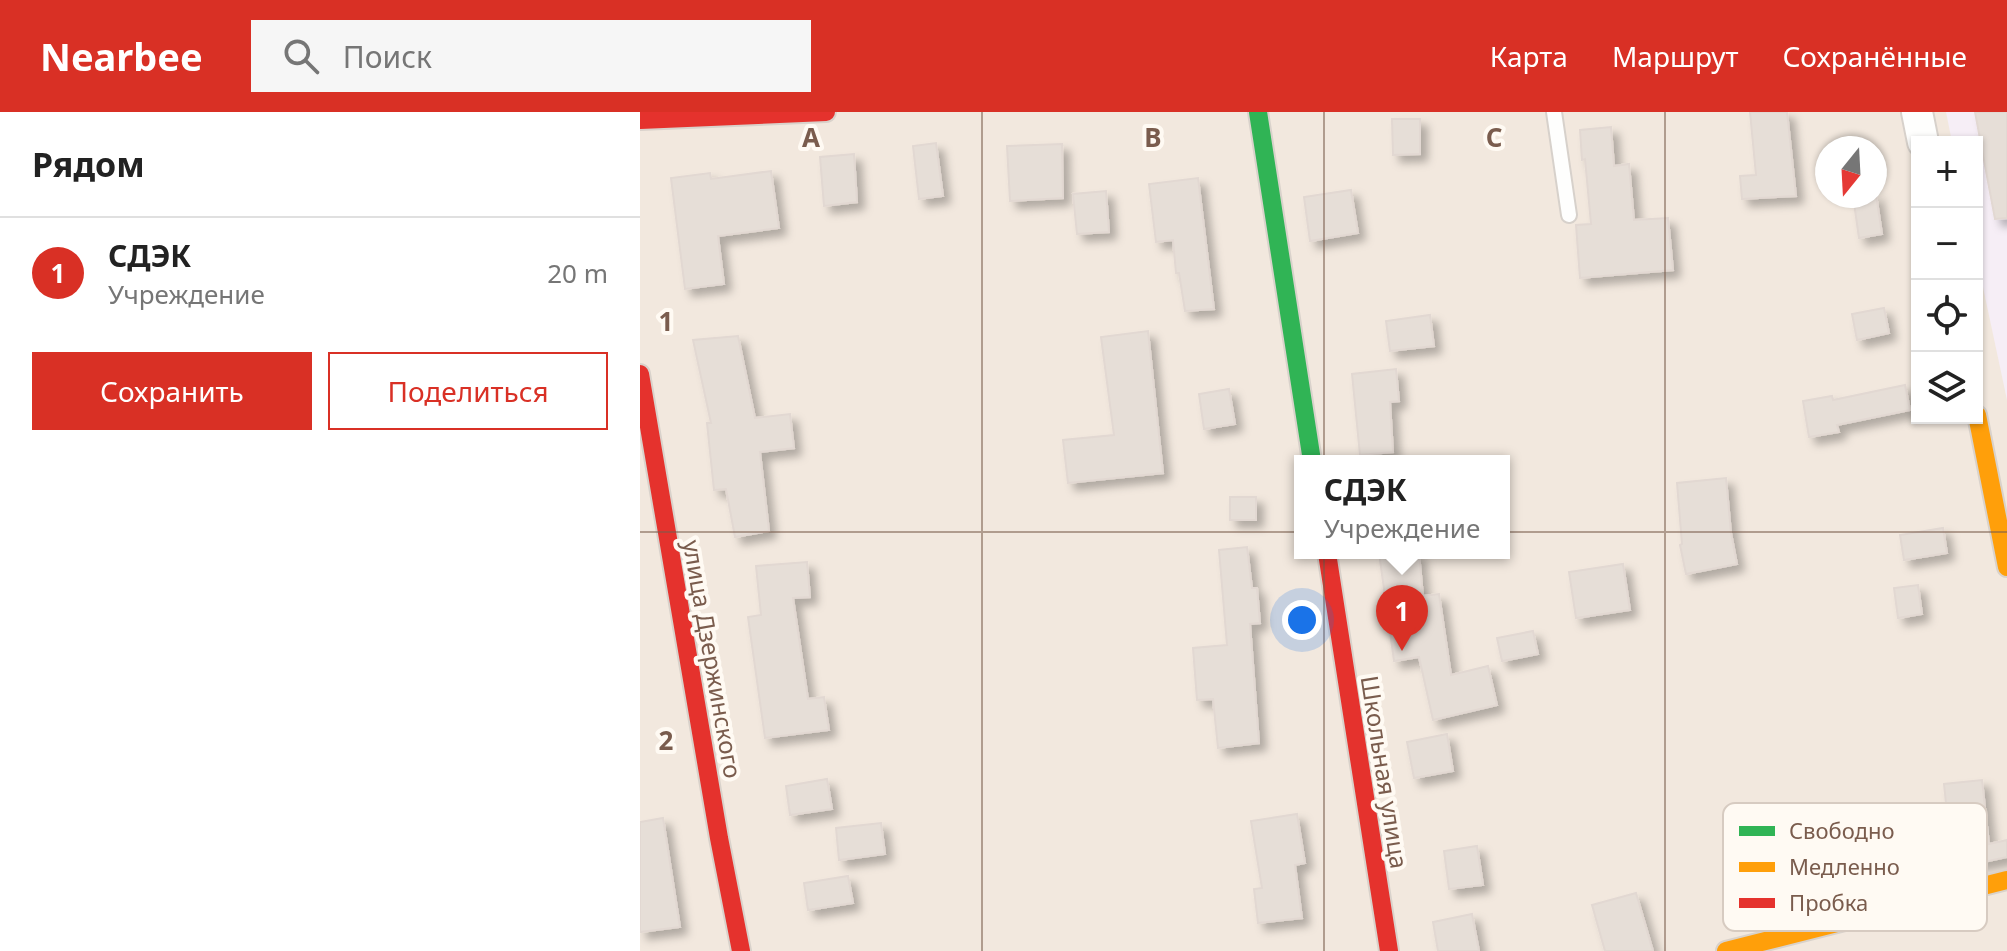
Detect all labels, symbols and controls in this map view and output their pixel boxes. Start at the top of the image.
search box [251,20,811,92]
text: Nearbee [40,30,203,82]
icon: search [279,34,323,78]
text: Поиск [343,36,432,77]
text: Карта [1490,37,1568,75]
text: Маршрут [1612,37,1738,75]
text: Сохранённые [1782,37,1967,75]
text: A [802,119,820,155]
text: B [1144,119,1162,155]
text: C [1486,119,1502,155]
north arrow [1815,136,1887,208]
map controls [1911,136,1983,424]
button: + [1911,136,1983,208]
text: Рядом [32,141,145,187]
button: − [1911,208,1983,280]
text: СДЭК [108,235,191,276]
text: 1 [51,255,65,291]
text: 20 m [547,255,608,291]
text: Учреждение [108,276,265,312]
button: locate [1911,280,1983,352]
text: 1 [659,303,673,339]
button: Сохранить [32,352,312,430]
button: Поделиться [328,352,608,430]
button: layers [1911,352,1983,424]
popup [1294,455,1510,559]
text: СДЭК [1324,469,1407,510]
text: Учреждение [1324,510,1480,546]
street label: улица Дзержинского [676,537,750,781]
pin: 1 [1376,585,1428,651]
your location [1282,600,1322,640]
street label: Школьная улица [1353,673,1417,871]
text: 2 [659,722,674,758]
legend [1723,803,1987,931]
text: Свободно [1789,815,1894,845]
text: Медленно [1789,851,1900,881]
text: Пробка [1789,887,1868,917]

